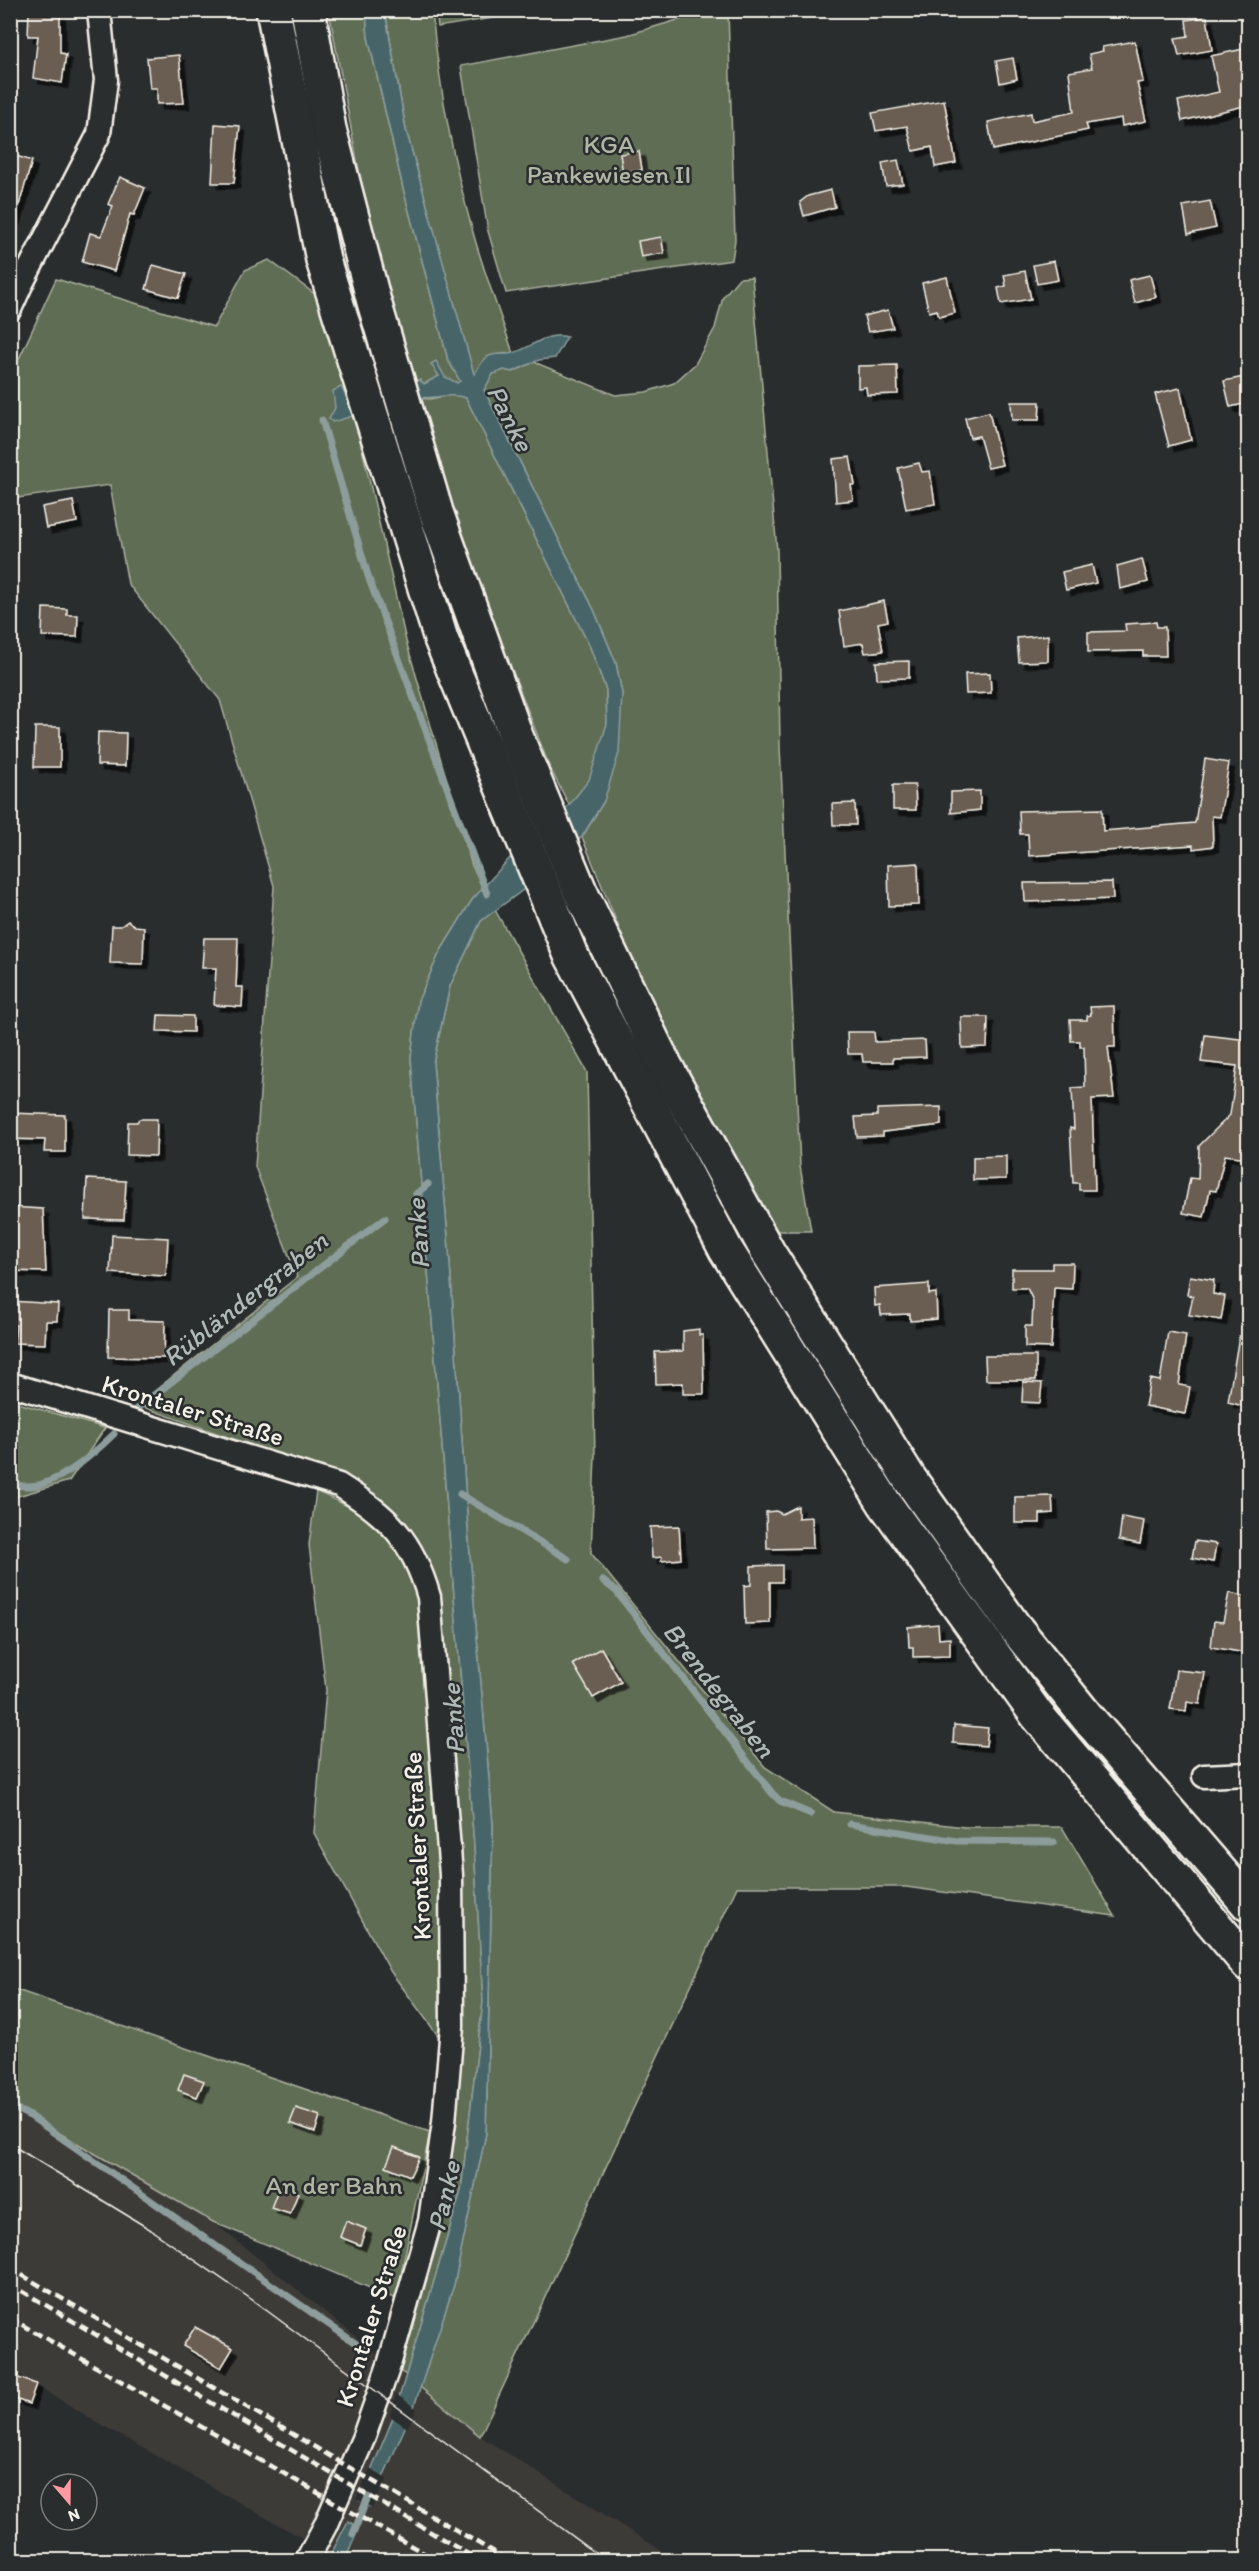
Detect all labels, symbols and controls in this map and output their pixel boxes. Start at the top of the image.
park label: KGA Pankewiesen II [527,128,691,190]
water label: Panke [480,379,542,458]
water label: Panke [399,1197,436,1270]
water label: Rübländergraben [156,1224,334,1373]
street label: Krontaler Straße [98,1367,288,1453]
water label: Brendegraben [656,1615,783,1765]
water label: Panke [434,1682,471,1755]
street label: Krontaler Straße [396,1751,438,1941]
water label: Panke [420,2157,468,2234]
park label: An der Bahn [265,2169,403,2201]
street label: Krontaler Straße [328,2221,414,2411]
north arrow [39,2472,99,2532]
text: N [66,2505,82,2526]

